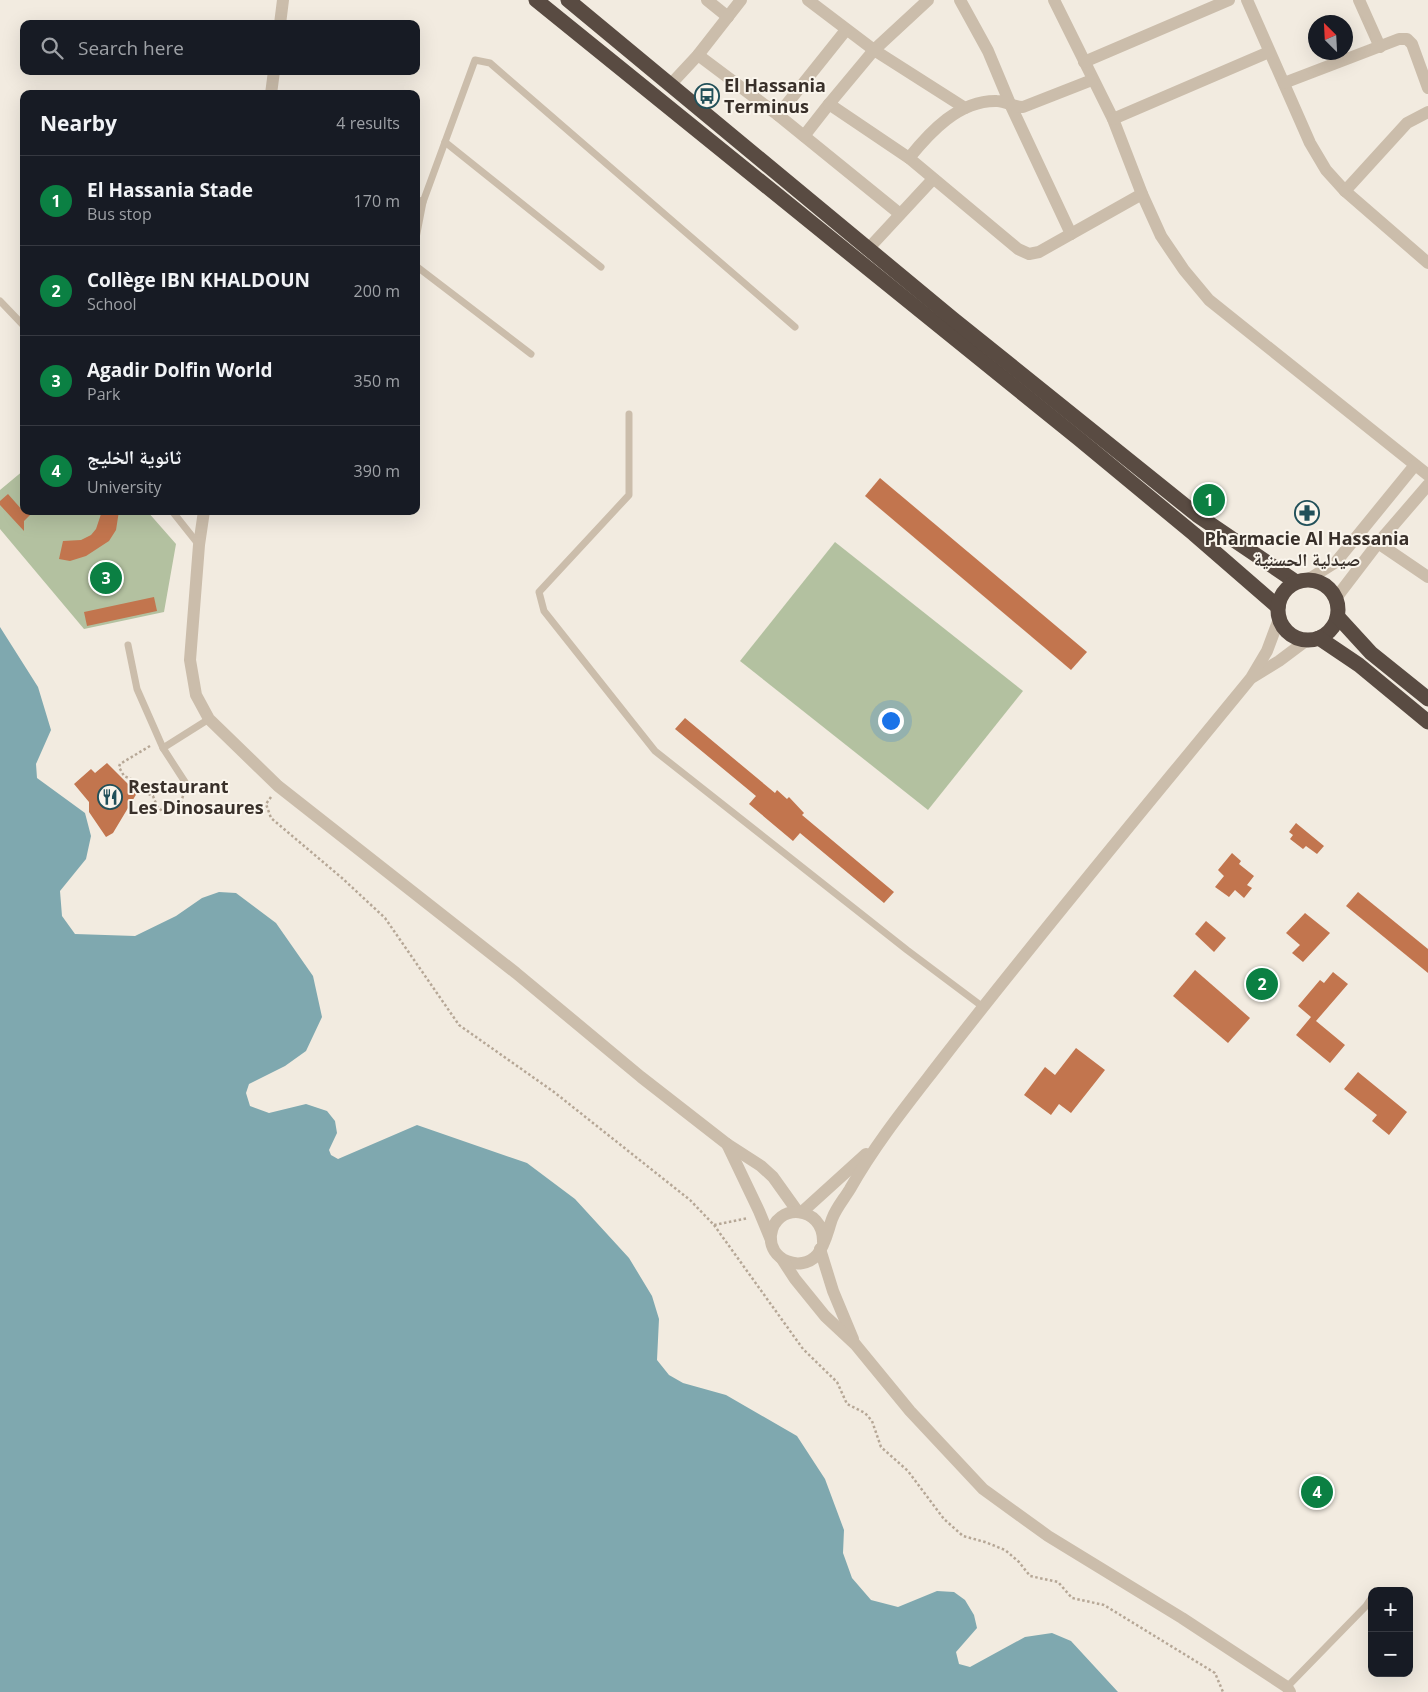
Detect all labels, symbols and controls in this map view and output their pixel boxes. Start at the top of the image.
north arrow [1308,15,1353,60]
search box [20,20,420,75]
icon: search [38,34,66,62]
text: Search here [78,35,184,61]
place label: El Hassania Terminus [724,73,826,118]
bus stop icon: El Hassania Terminus [694,83,720,109]
text: Nearby [40,109,117,137]
text: 4 results [336,112,400,134]
text: El Hassania Stade [87,177,253,203]
text: 1 [51,190,61,212]
text: 170 m [354,190,400,212]
text: Bus stop [87,203,152,225]
text: Collège IBN KHALDOUN [87,267,310,293]
text: 2 [51,280,61,302]
text: 200 m [354,280,400,302]
text: School [87,293,137,315]
text: Agadir Dolfin World [87,357,272,383]
text: 3 [51,370,61,392]
text: 350 m [354,370,400,392]
text: Park [87,383,120,405]
text: ثانوية الخليج [87,444,181,470]
text: 4 [51,460,61,482]
text: 390 m [354,460,400,482]
text: University [87,476,161,498]
pin: 1 [1193,481,1225,519]
pharmacy icon: Pharmacie Al Hassania صيدلية الحسنية [1294,500,1320,526]
place label: Pharmacie Al Hassania صيدلية الحسنية [1205,526,1409,571]
pin: 3 [90,559,122,597]
your location [878,708,904,734]
place label: Restaurant Les Dinosaures [128,774,264,819]
restaurant icon: Restaurant Les Dinosaures [97,784,123,810]
pin: 2 [1246,965,1278,1003]
pin: 4 [1301,1473,1333,1511]
map controls [1368,1587,1413,1677]
button: + [1368,1587,1413,1632]
button: − [1368,1632,1413,1677]

